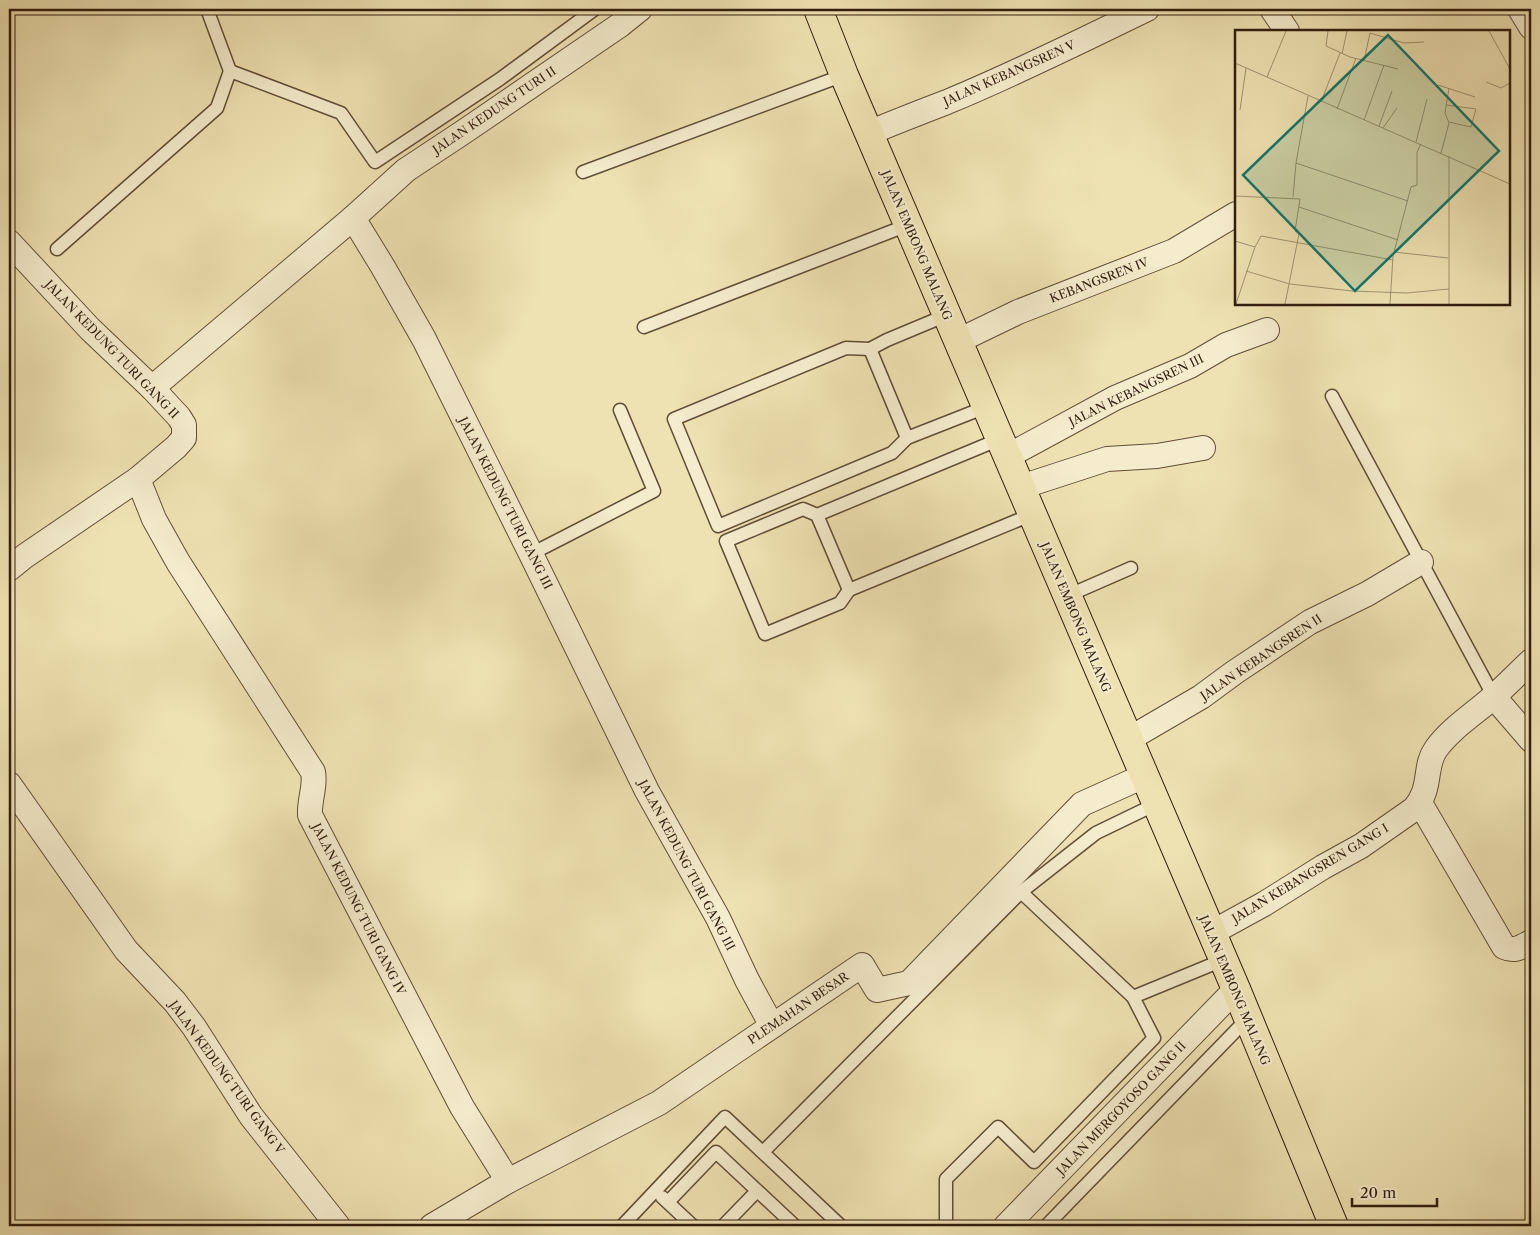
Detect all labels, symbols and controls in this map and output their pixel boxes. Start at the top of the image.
inset map [1235,30,1510,305]
street label: JALAN KEBANGSREN V [939,37,1078,110]
street label: JALAN KEDUNG TURI II [428,63,559,158]
street label: JALAN EMBONG MALANG [878,166,956,323]
street label: KEBANGSREN IV [1047,254,1151,306]
street label: JALAN KEDUNG TURI GANG II [40,275,182,421]
street label: JALAN KEBANGSREN III [1064,351,1206,430]
street label: JALAN KEDUNG TURI GANG III [455,413,556,592]
street label: JALAN EMBONG MALANG [1037,538,1115,695]
street label: JALAN KEBANGSREN II [1196,611,1325,704]
street label: JALAN KEDUNG TURI GANG III [635,775,739,953]
street label: JALAN KEDUNG TURI GANG IV [308,819,409,998]
street label: JALAN KEBANGSREN GANG I [1227,820,1391,927]
street label: JALAN EMBONG MALANG [1196,911,1274,1068]
street label: PLEMAHAN BESAR [745,968,852,1047]
street label: JALAN KEDUNG TURI GANG V [165,996,288,1157]
street label: JALAN MERGOYOSO GANG II [1052,1038,1189,1179]
scale bar [1352,1175,1438,1207]
text: 20 m [1360,1183,1396,1202]

